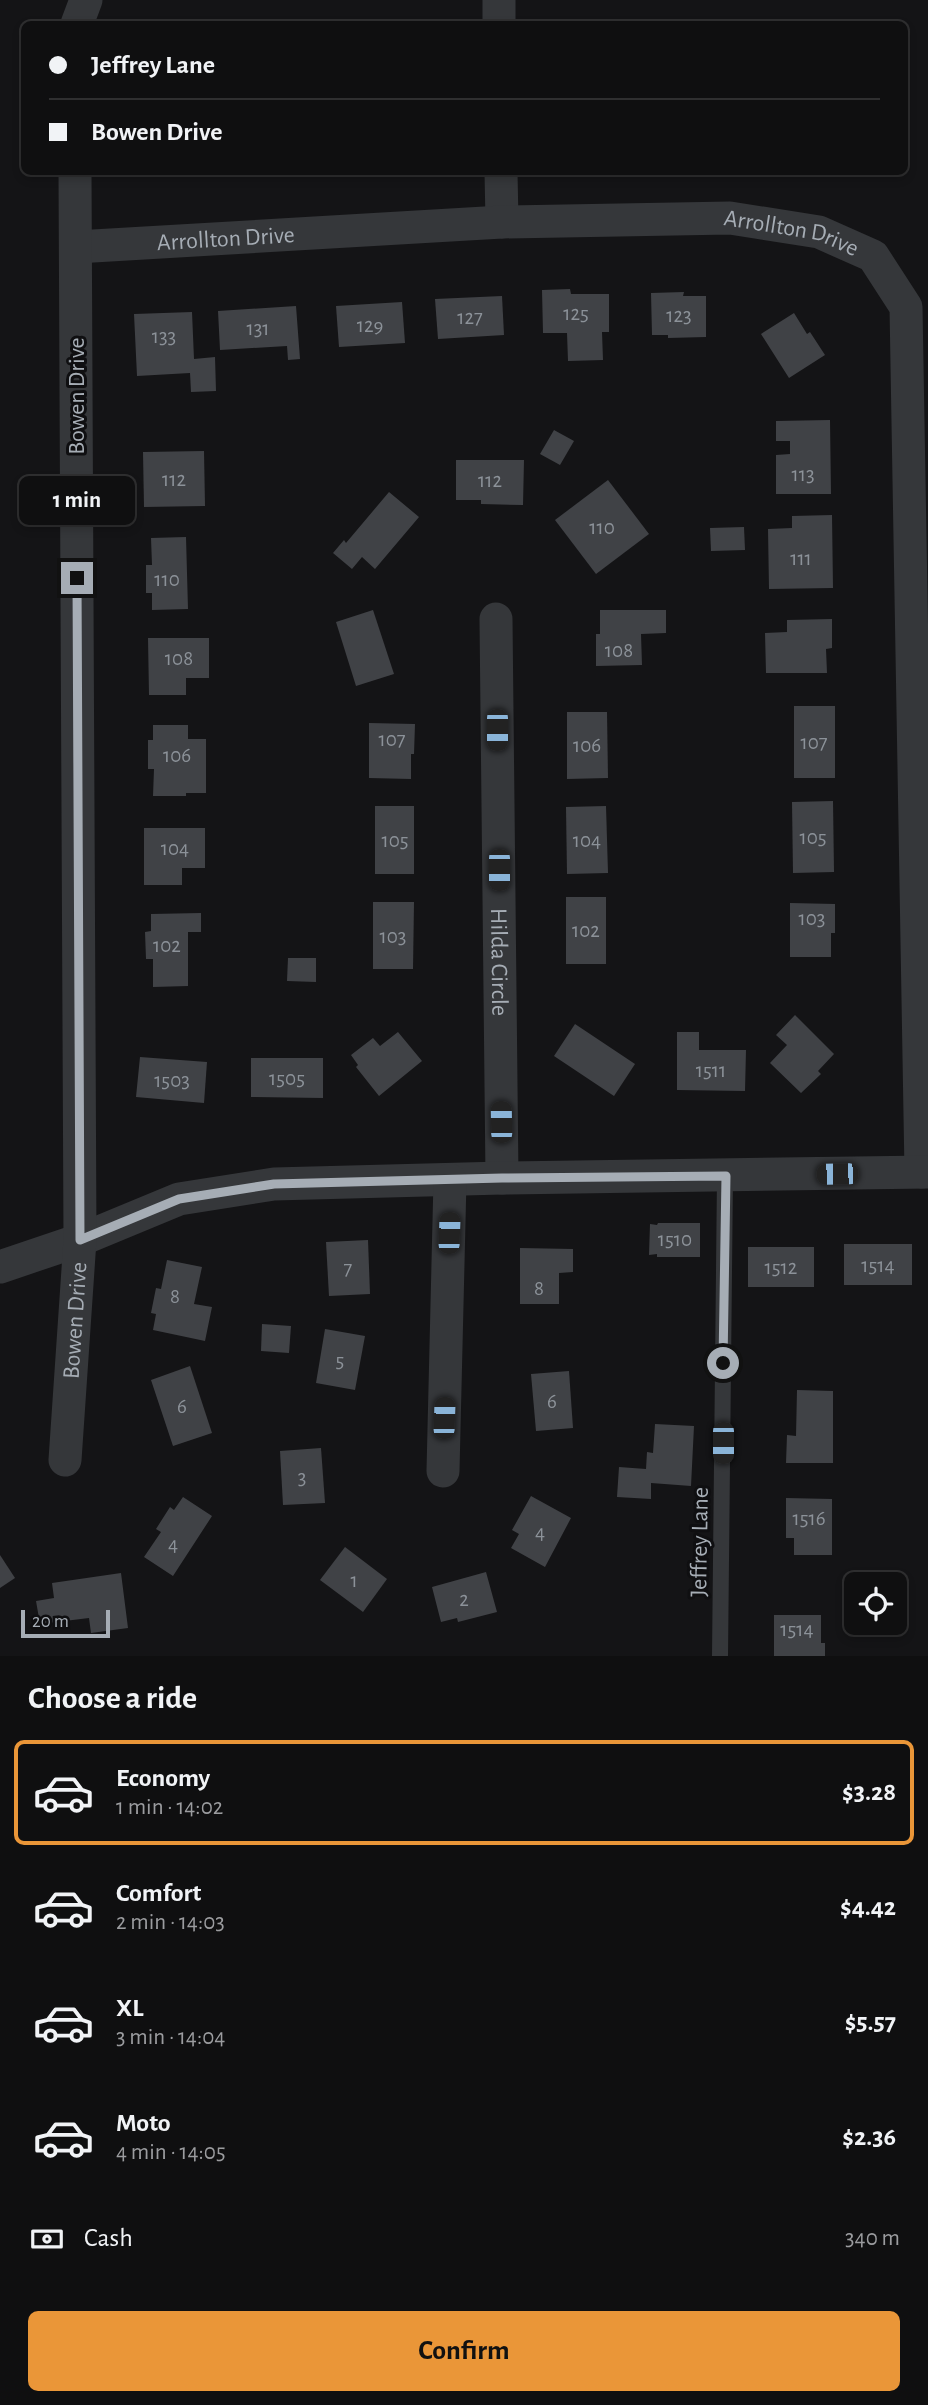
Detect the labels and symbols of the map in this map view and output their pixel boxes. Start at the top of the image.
street label: Arrollton Drive [722,206,862,261]
street label: Arrollton Drive [156,223,295,255]
house number: 125 [563,303,589,324]
house number: 123 [666,305,692,326]
house number: 127 [457,307,483,328]
house number: 129 [357,315,383,336]
house number: 131 [246,318,270,339]
house number: 133 [152,326,176,347]
street label: Bowen Drive [65,337,89,455]
house number: 113 [791,464,815,485]
house number: 112 [162,469,186,490]
house number: 112 [478,470,502,491]
callout: 1 min [19,476,135,526]
house number: 110 [589,517,615,538]
house number: 111 [790,548,812,569]
route end [61,562,93,594]
house number: 110 [154,569,180,590]
house number: 108 [605,640,633,661]
house number: 108 [165,648,193,669]
car [487,709,508,751]
house number: 107 [378,729,406,750]
house number: 107 [800,732,828,753]
house number: 106 [573,735,601,756]
house number: 106 [163,745,191,766]
house number: 105 [799,827,827,848]
house number: 105 [381,830,409,851]
house number: 104 [573,830,601,851]
house number: 104 [161,838,189,859]
car [489,849,510,891]
street label: Hilda Circle [486,908,511,1016]
house number: 103 [799,908,825,929]
house number: 102 [572,920,600,941]
house number: 103 [380,926,406,947]
house number: 102 [153,935,181,956]
house number: 1511 [696,1060,726,1081]
house number: 1505 [269,1068,305,1089]
house number: 1503 [154,1070,190,1091]
car [491,1101,512,1143]
car [816,1163,859,1185]
car [438,1212,461,1254]
house number: 1510 [658,1229,692,1250]
house number: 1514 [861,1255,895,1276]
house number: 1512 [765,1257,797,1278]
house number: 7 [344,1258,353,1279]
street label: Bowen Drive [60,1261,91,1380]
house number: 8 [534,1278,544,1299]
house number: 8 [170,1286,180,1307]
route start [707,1347,739,1379]
house number: 5 [336,1350,344,1371]
house number: 6 [547,1391,557,1412]
house number: 6 [177,1396,187,1417]
car [433,1397,456,1439]
car [713,1422,734,1464]
house number: 3 [298,1467,306,1488]
street label: Jeffrey Lane [687,1487,713,1597]
house number: 1516 [792,1508,826,1529]
house number: 4 [535,1522,545,1543]
house number: 4 [168,1534,178,1555]
house number: 1 [350,1570,358,1591]
house number: 2 [459,1589,469,1610]
scale bar [21,1607,110,1639]
house number: 1514 [780,1619,814,1640]

